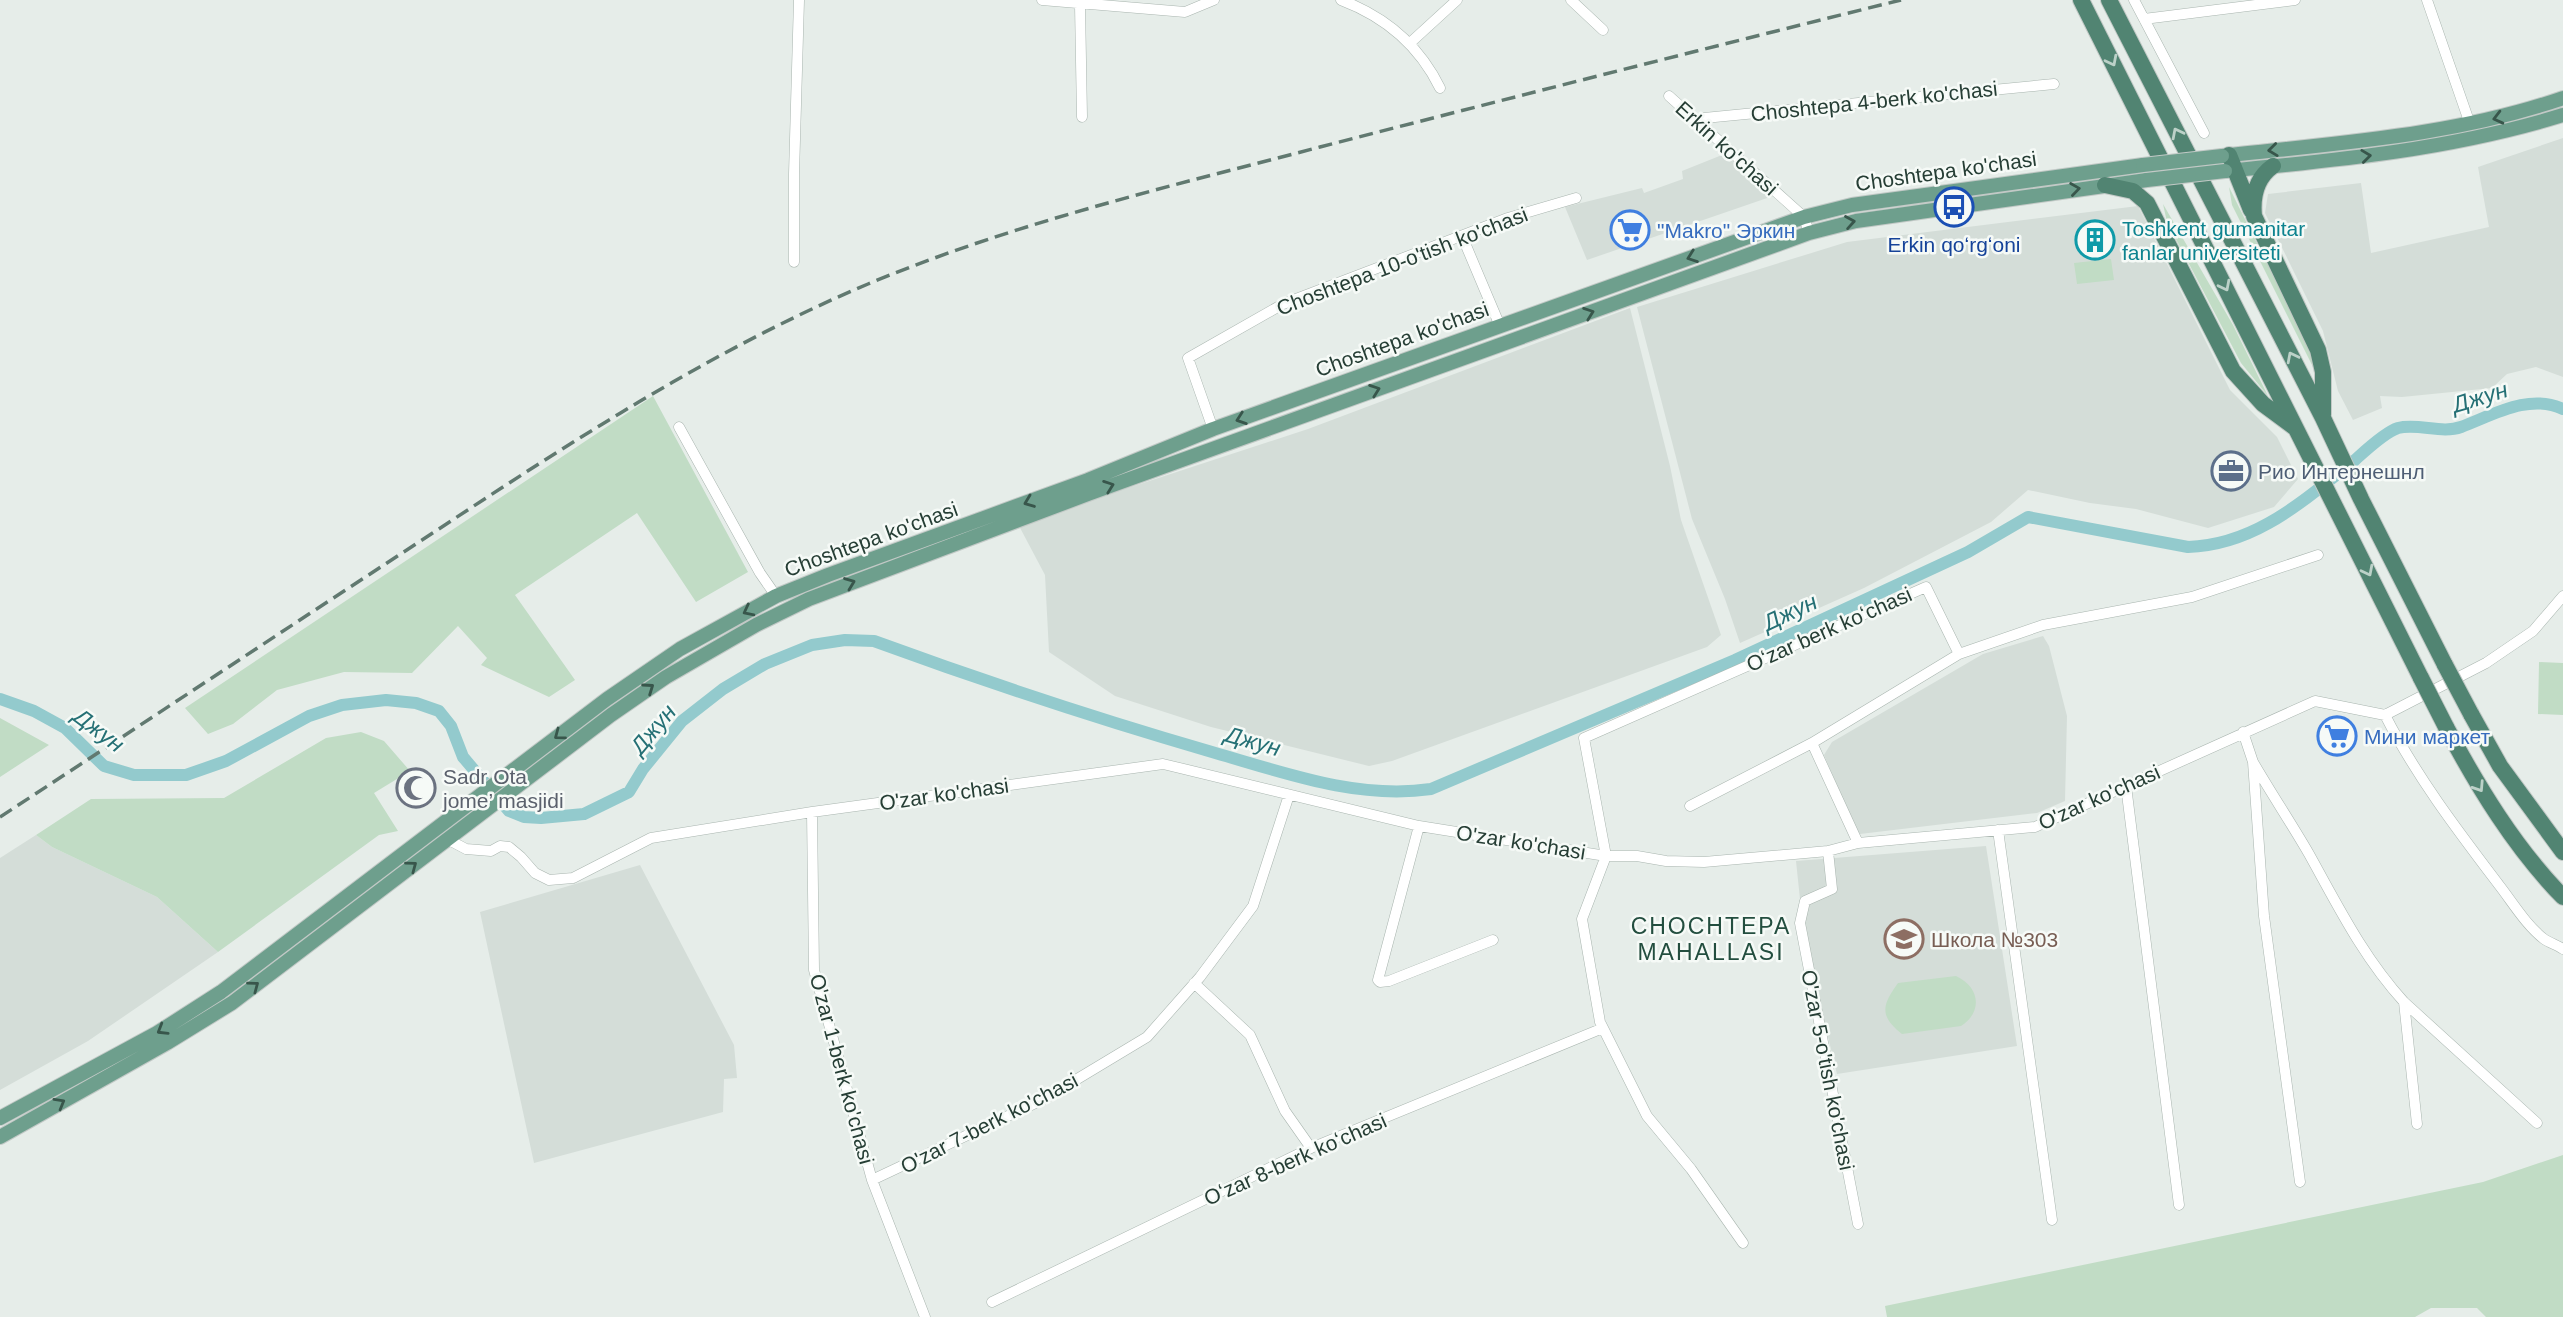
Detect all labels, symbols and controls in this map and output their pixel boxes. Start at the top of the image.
one-way arrow [2103,54,2117,66]
street label: Choshtepa 4-berk ko'chasi [1749,77,1999,125]
street label: Erkin ko'chasi [1671,96,1783,200]
one-way arrow [2492,110,2504,124]
one-way arrow [2172,127,2185,140]
one-way arrow [2267,142,2278,157]
street label: Choshtepa ko'chasi [1854,147,2038,195]
one-way arrow [2360,148,2372,163]
one-way arrow [2069,181,2081,196]
bus stop icon: Erkin qoʻrgʻoni [1933,186,1975,228]
street label: Choshtepa 10-o'tish ko'chasi [1273,202,1531,320]
supermarket icon: "Makro" Эркин [1609,209,1651,251]
one-way arrow [1844,215,1856,230]
place label: Toshkent gumanitar fanlar universiteti [2122,217,2305,264]
place label: "Makro" Эркин [1657,219,1795,242]
building icon: Toshkent gumanitar fanlar universiteti [2074,219,2116,261]
place label: Erkin qoʻrgʻoni [1887,233,2021,256]
one-way arrow [1687,249,1699,263]
one-way arrow [2217,279,2231,291]
street label: Choshtepa ko'chasi [1312,297,1492,381]
one-way arrow [1583,307,1595,321]
one-way arrow [2286,352,2300,364]
water label: Джун [2446,376,2511,419]
one-way arrow [1369,384,1381,398]
one-way arrow [1235,411,1247,425]
office icon: Рио Интернешнл [2210,450,2252,492]
place label: Рио Интернешнл [2258,460,2425,483]
one-way arrow [1103,480,1115,494]
one-way arrow [1023,494,1035,508]
street label: Choshtepa ko'chasi [781,497,961,581]
one-way arrow [2359,564,2373,576]
one-way arrow [844,578,856,592]
street label: Oʻzar berk koʻchasi [1743,582,1915,676]
water label: Джун [1756,588,1821,637]
one-way arrow [743,602,756,616]
one-way arrow [641,684,654,696]
water label: Джун [623,699,681,761]
water label: Джун [66,701,130,758]
supermarket icon: Мини маркет [2316,715,2358,757]
water label: Джун [1219,720,1284,761]
place label: Мини маркет [2364,725,2491,748]
one-way arrow [554,727,566,740]
street label: O'zar ko'chasi [2035,760,2163,834]
place label: Sadr Ota jome’ masjidi [442,765,564,812]
mosque icon: Sadr Ota jome’ masjidi [395,767,437,809]
street label: O'zar ko'chasi [878,774,1010,814]
one-way arrow [2471,779,2484,792]
street label: O'zar ko'chasi [1455,820,1587,864]
one-way arrow [404,861,417,874]
district label: CHOCHTEPA MAHALLASI [1631,913,1791,965]
school or university icon: Школа №303 [1883,918,1925,960]
place label: Школа №303 [1931,928,2058,951]
street label: O'zar 5-o'tish ko'chasi [1797,968,1859,1172]
street label: O'zar 1-berk ko'chasi [806,971,878,1167]
one-way arrow [246,981,259,994]
one-way arrow [156,1022,169,1035]
street label: O'zar 7-berk ko'chasi [896,1068,1082,1178]
one-way arrow [52,1098,65,1111]
street label: Oʻzar 8-berk koʻchasi [1200,1108,1390,1210]

